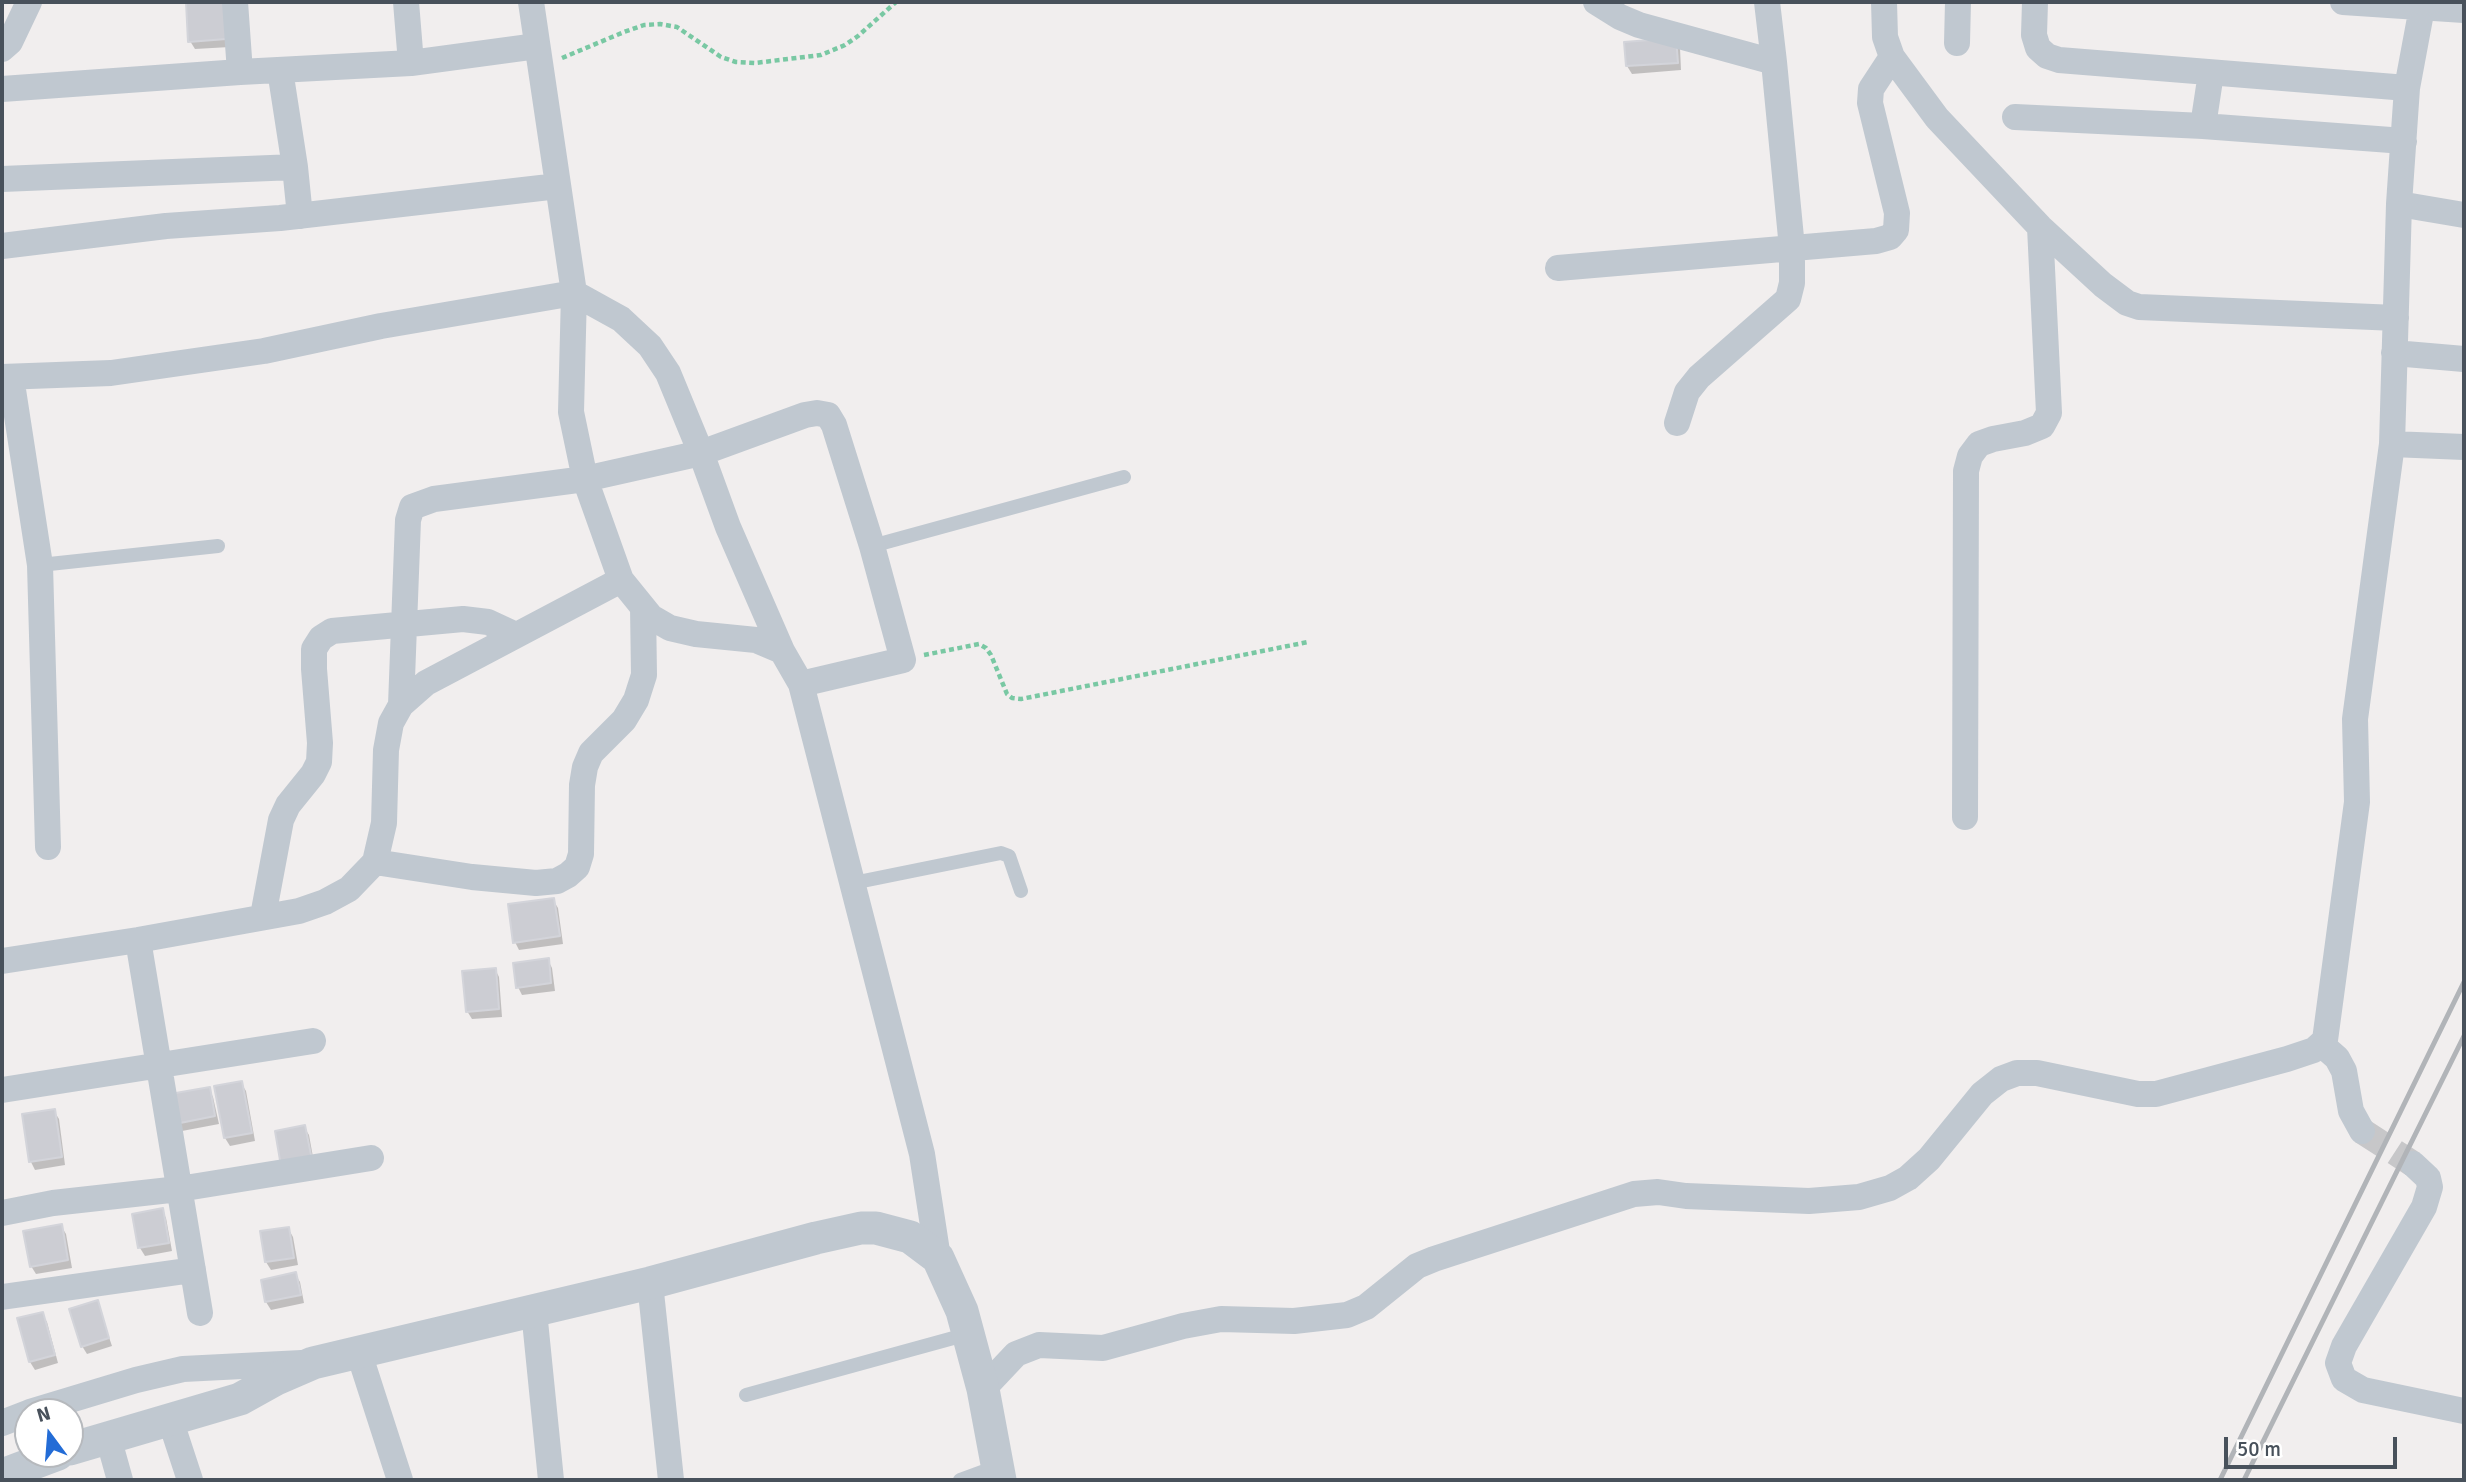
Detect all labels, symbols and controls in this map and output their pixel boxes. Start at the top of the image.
north arrow [14,1398,84,1468]
text: N [34,1401,53,1428]
scale bar [2228,1422,2401,1466]
text: 50 m [2237,1436,2281,1462]

